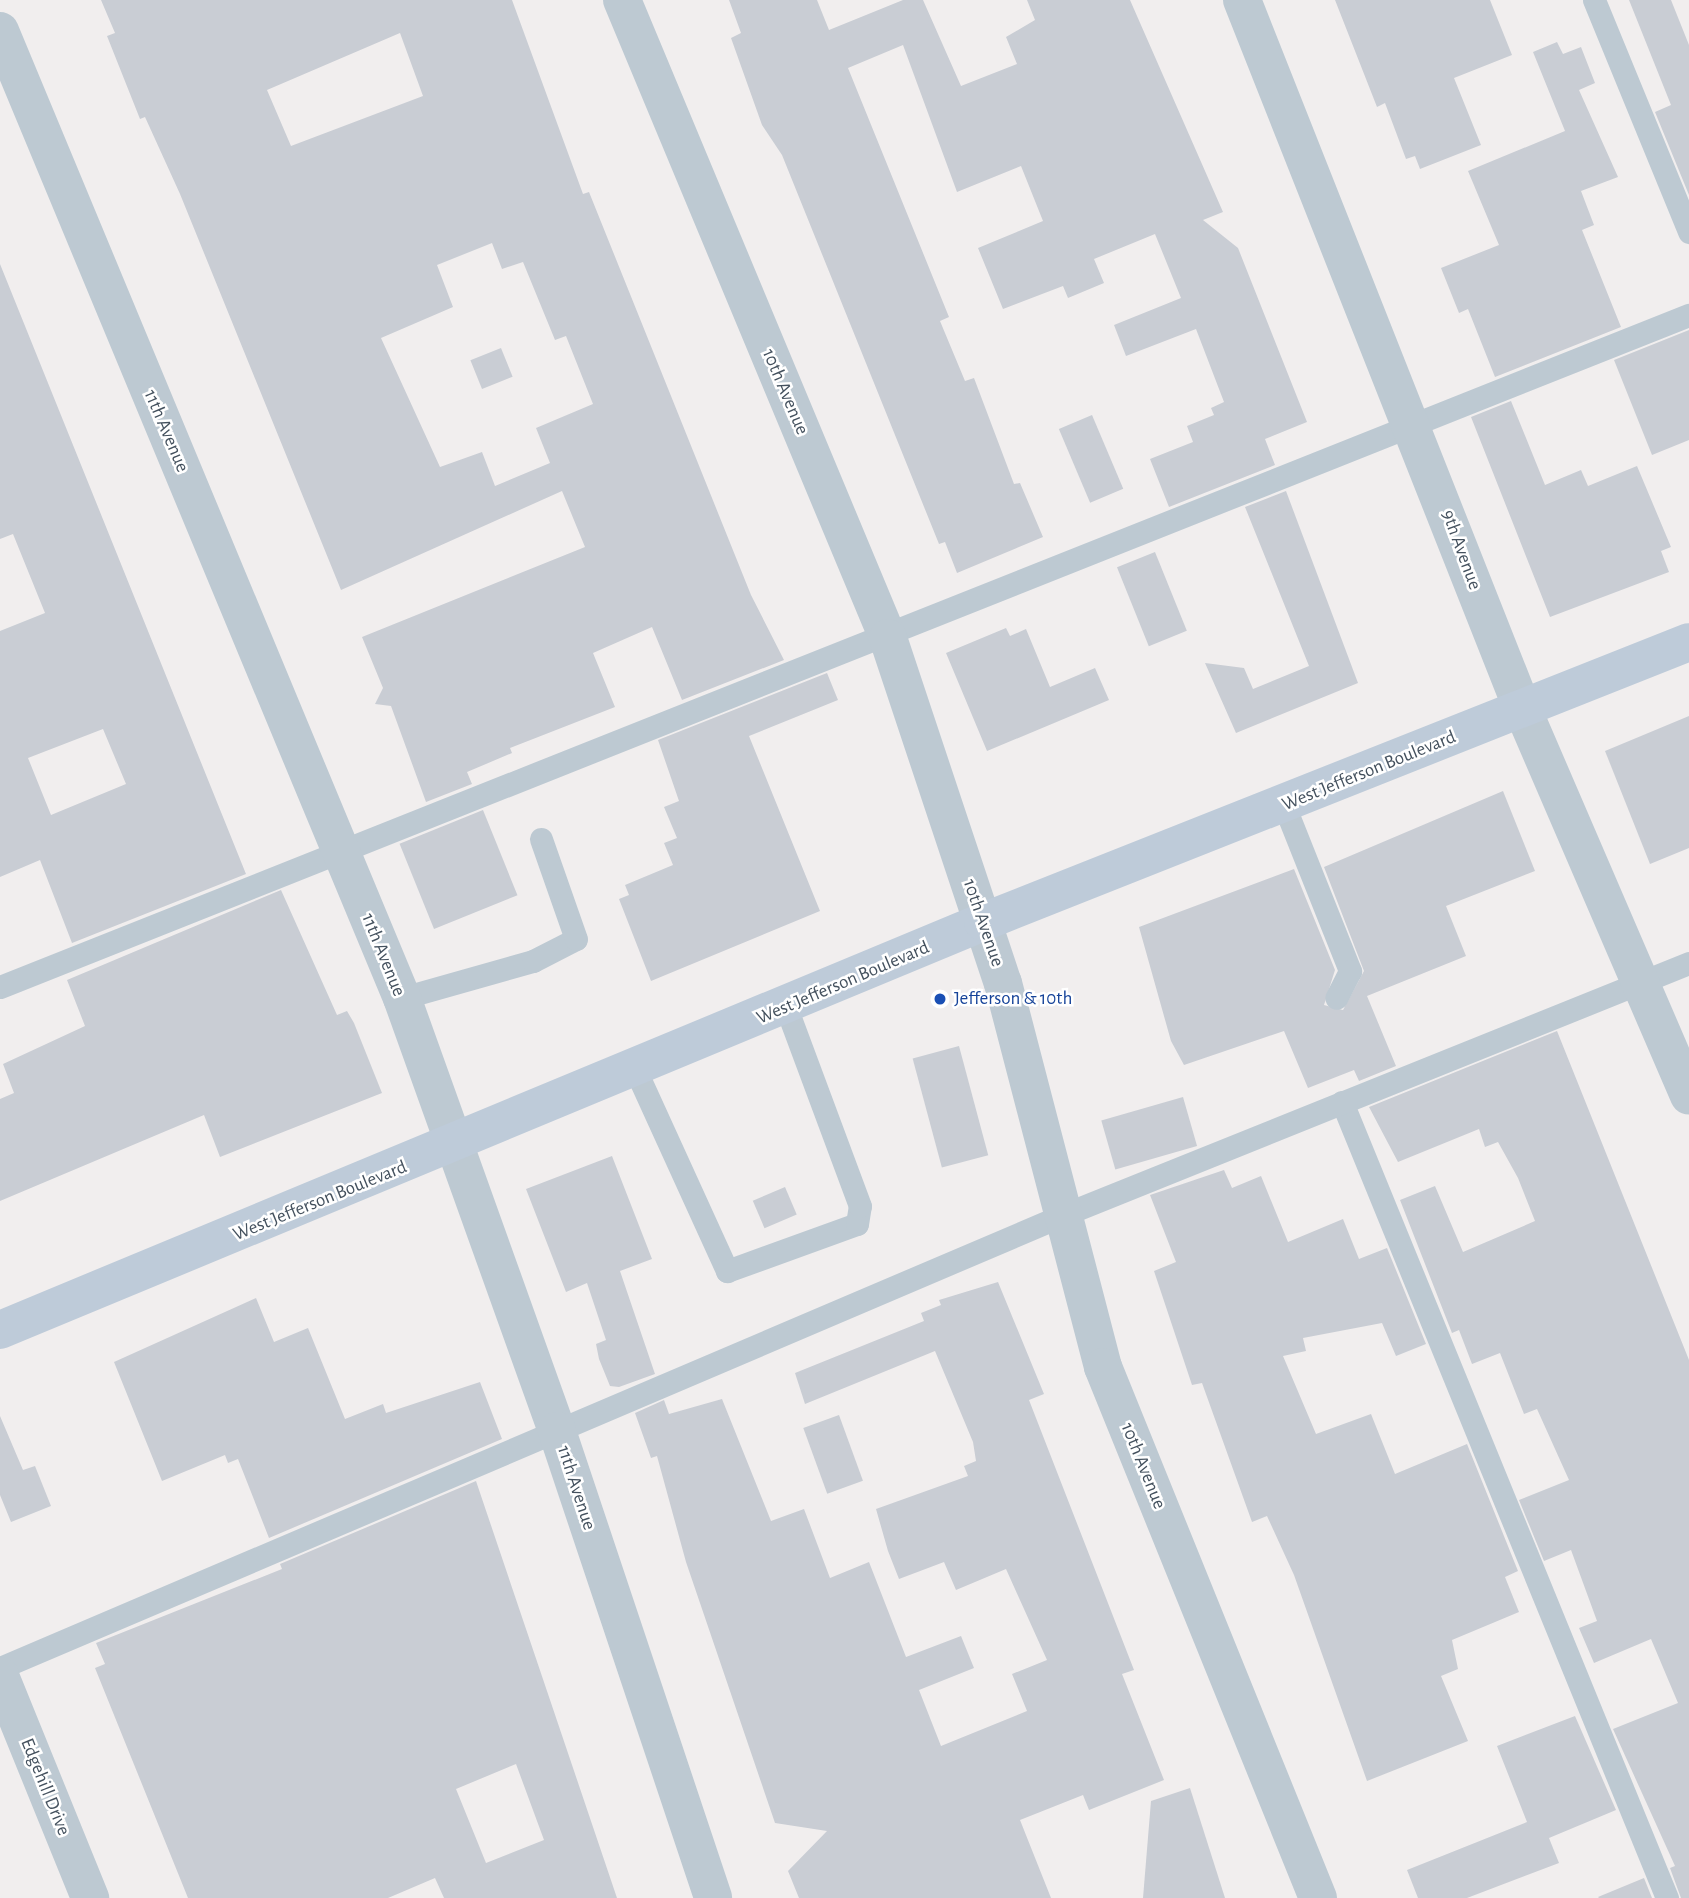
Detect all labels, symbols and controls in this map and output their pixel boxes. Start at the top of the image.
street label: 10th Avenue [757,346,813,438]
street label: 11th Avenue [138,386,194,476]
street label: 9th Avenue [1436,507,1486,593]
street label: West Jefferson Boulevard [1279,726,1459,816]
street label: 10th Avenue [957,876,1009,970]
street label: 11th Avenue [356,910,410,1000]
street label: West Jefferson Boulevard [753,936,933,1030]
place label: Jefferson & 10th [954,988,1072,1010]
marker: Jefferson & 10th [932,991,948,1007]
street label: West Jefferson Boulevard [230,1156,410,1246]
street label: 10th Avenue [1115,1420,1171,1512]
street label: 11th Avenue [552,1443,600,1533]
street label: Edgehill Drive [15,1735,75,1839]

